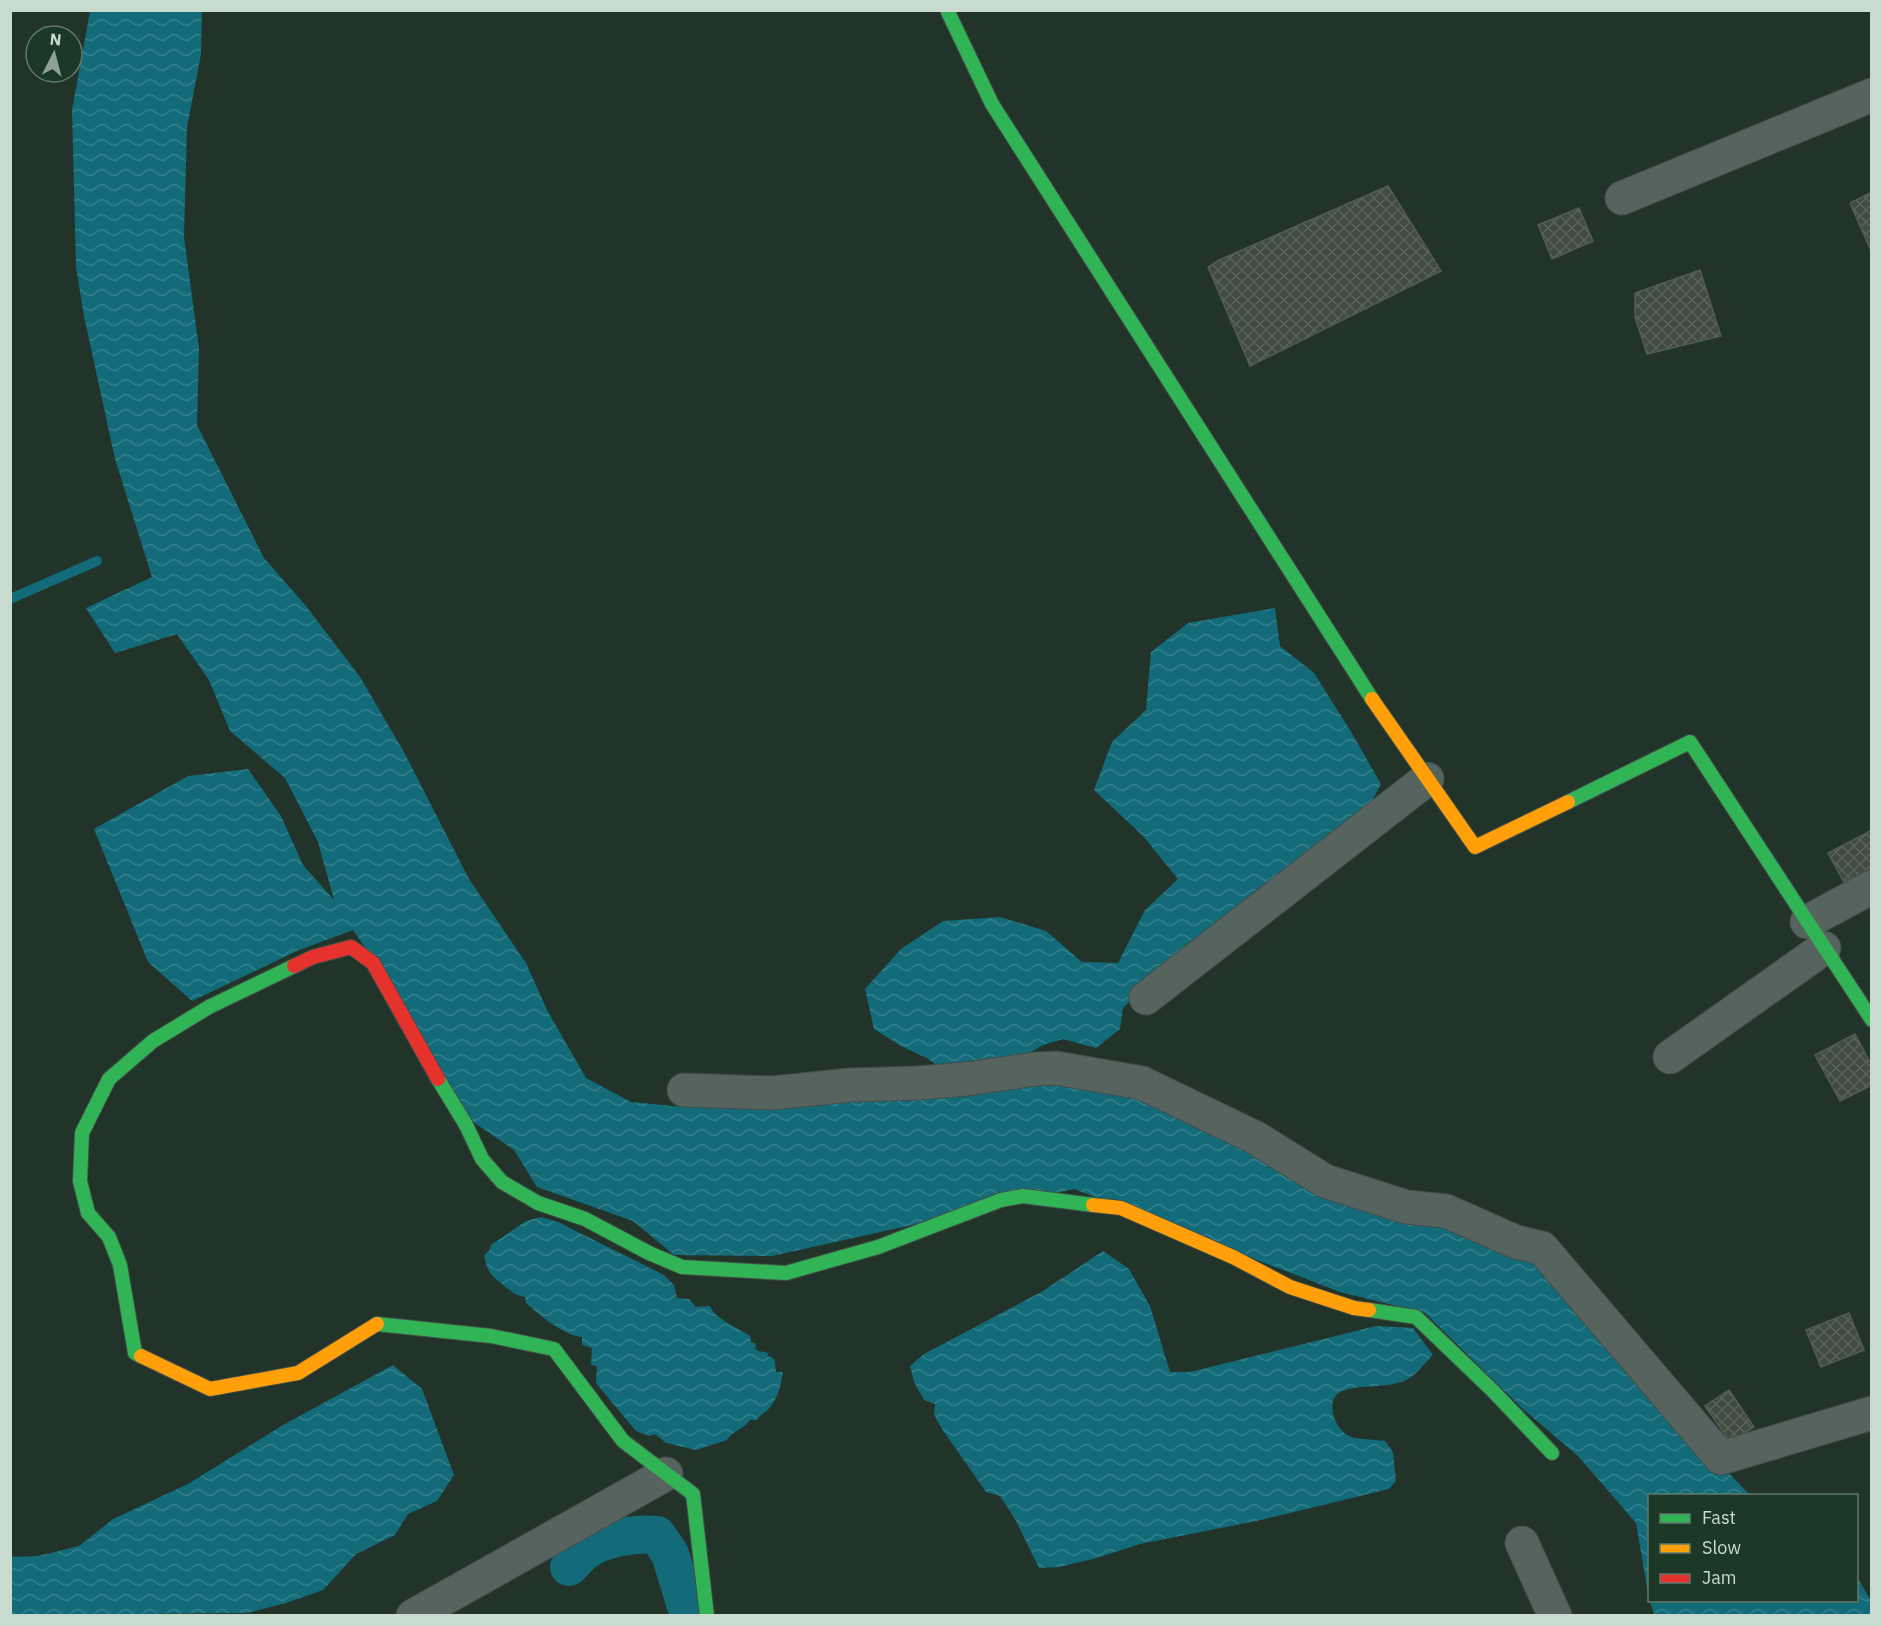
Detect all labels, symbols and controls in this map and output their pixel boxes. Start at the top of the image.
north arrow [24,24,84,84]
text: N [49,29,62,50]
legend [1648,1494,1858,1602]
text: Fast [1702,1506,1736,1529]
text: Slow [1702,1536,1741,1559]
text: Jam [1702,1566,1737,1589]

